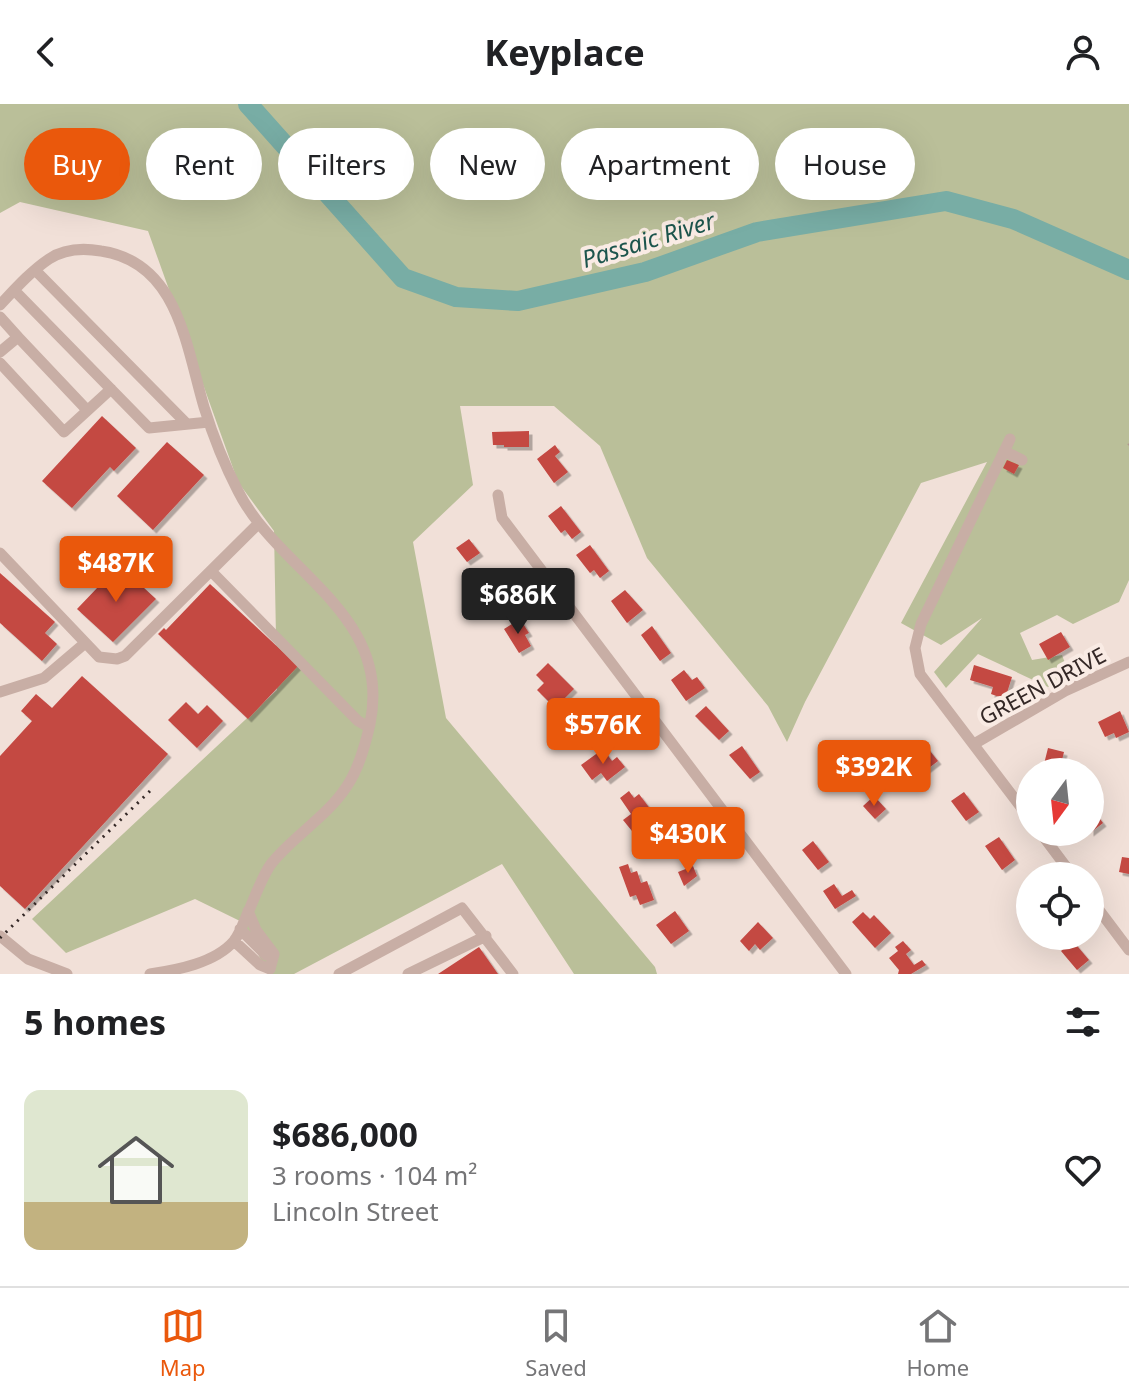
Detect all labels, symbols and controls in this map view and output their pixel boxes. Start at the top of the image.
text: Keyplace [484,28,645,77]
icon: back [24,30,68,74]
icon: person [1061,30,1105,74]
chip: Buy [24,128,130,200]
chip: Rent [146,128,262,200]
chip: Filters [278,128,414,200]
chip: New [430,128,545,200]
chip: Apartment [561,128,759,200]
chip: House [775,128,915,200]
water label: Passaic River [577,203,720,275]
pin: $487K [60,536,172,604]
text: $487K [78,544,154,580]
pin: $686K [462,568,574,636]
text: $686K [480,576,556,612]
street label: GREEN DRIVE [973,639,1111,731]
pin: $576K [547,698,659,766]
text: $576K [565,706,641,742]
pin: $392K [818,740,930,808]
text: $392K [836,748,912,784]
north arrow [1016,758,1104,846]
map controls [1016,758,1104,950]
pin: $430K [632,807,744,875]
text: $430K [650,815,726,851]
button: locate [1016,862,1104,950]
text: 5 homes [24,999,166,1045]
icon: filters [1061,1000,1105,1044]
text: $686,000 [272,1111,418,1157]
icon: home [88,1122,184,1218]
icon: heart [1061,1148,1105,1192]
text: 3 rooms · 104 m² [272,1157,477,1193]
text: Lincoln Street [272,1193,439,1229]
tab: Map [160,1304,206,1382]
tab: Saved [525,1304,587,1382]
tab: Home [907,1304,969,1382]

